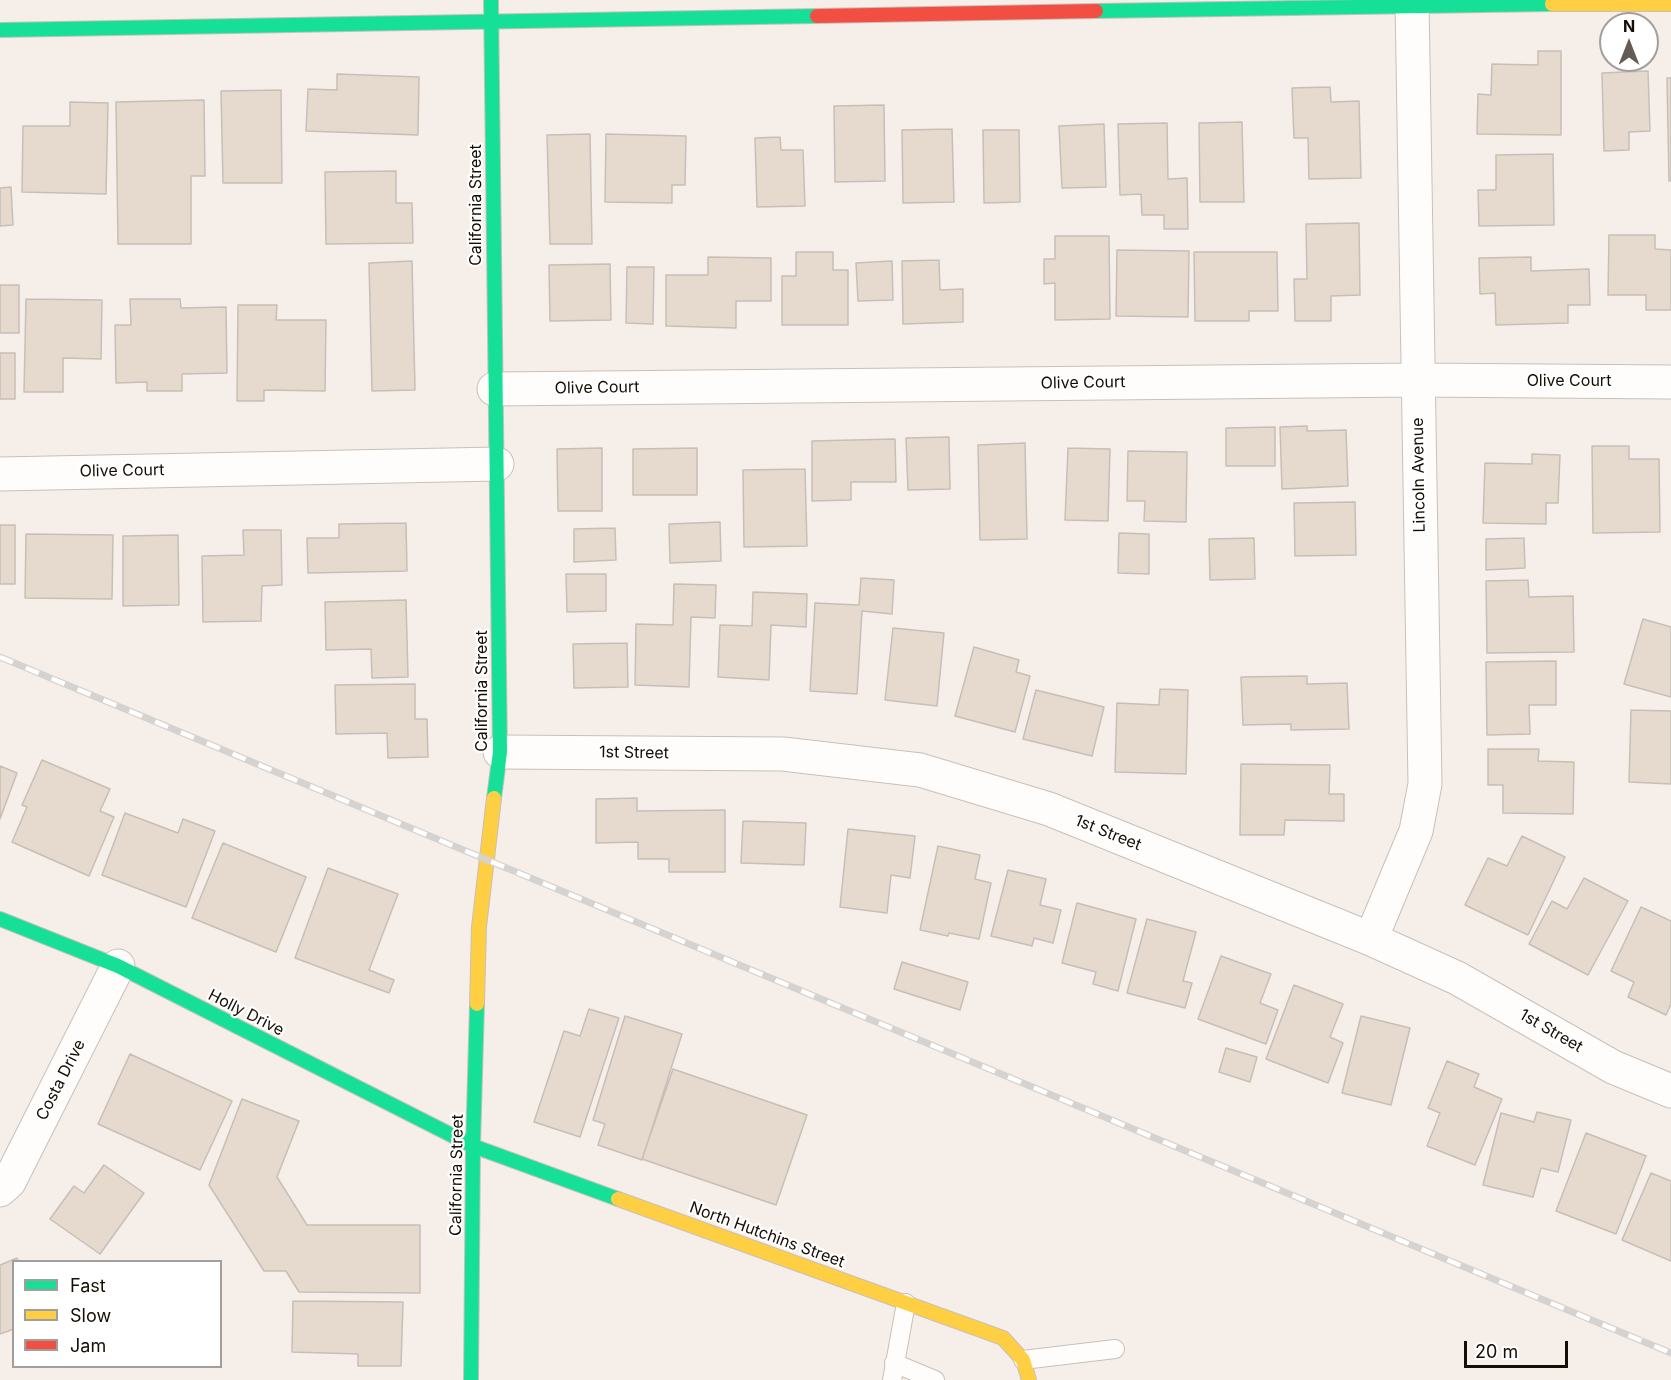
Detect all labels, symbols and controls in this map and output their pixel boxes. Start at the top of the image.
north arrow [1599,12,1659,72]
text: N [1623,16,1635,36]
street label: California Street [466,144,486,266]
street label: Olive Court [1527,371,1611,391]
street label: Olive Court [1040,373,1126,393]
street label: Olive Court [554,378,640,398]
street label: Lincoln Avenue [1408,417,1430,533]
street label: Olive Court [79,461,165,481]
street label: California Street [472,630,492,752]
street label: 1st Street [599,743,669,763]
street label: 1st Street [1072,811,1144,855]
street label: Holly Drive [205,986,287,1040]
street label: 1st Street [1516,1005,1586,1057]
street label: Costa Drive [32,1036,90,1124]
street label: California Street [446,1114,468,1236]
street label: North Hutchins Street [687,1198,847,1272]
legend [12,1260,222,1368]
text: Fast [70,1275,106,1296]
text: Slow [70,1305,111,1326]
scale bar [1467,1329,1570,1367]
text: Jam [70,1335,106,1356]
text: 20 m [1475,1341,1518,1362]

